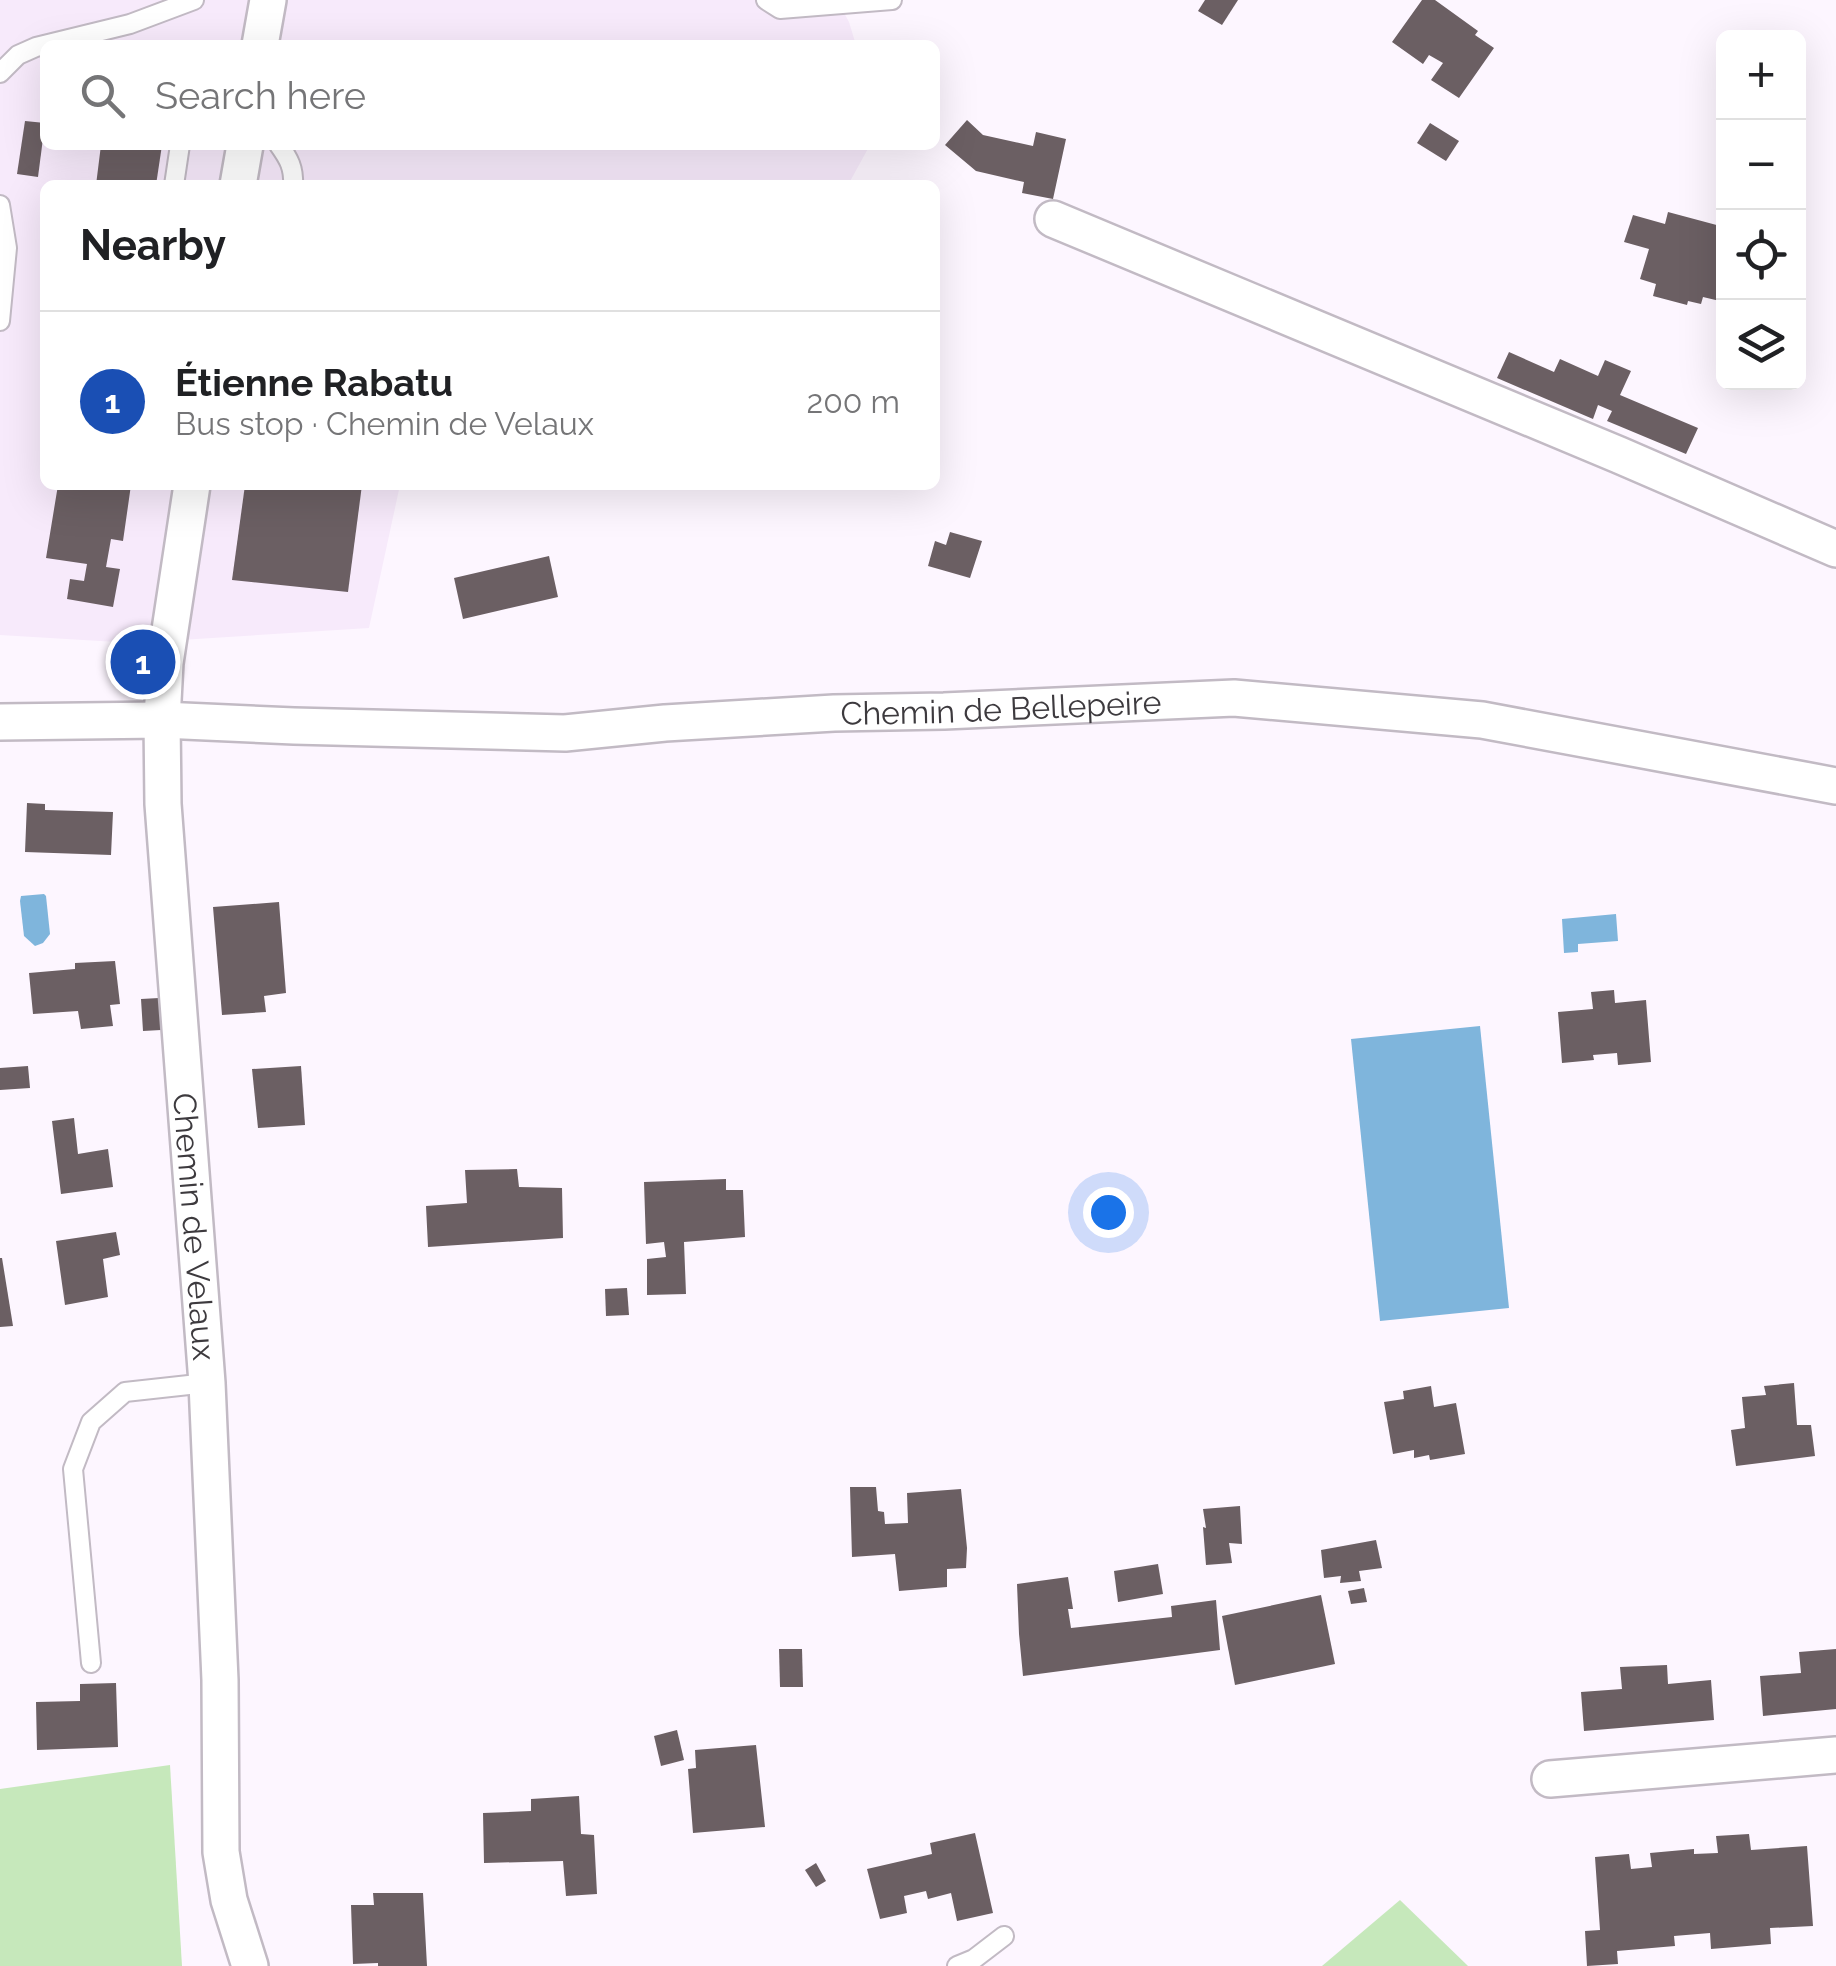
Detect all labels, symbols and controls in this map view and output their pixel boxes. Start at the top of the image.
map controls [1716,30,1806,390]
button: + [1716,30,1806,120]
search box [40,40,940,150]
icon: search [75,68,130,123]
text: Search here [155,73,366,118]
button: − [1716,120,1806,210]
button: locate [1716,210,1806,300]
text: Nearby [80,221,226,270]
button: layers [1716,300,1806,390]
text: Étienne Rabatu [175,360,453,405]
text: 1 [105,383,120,420]
text: 200 m [807,383,900,420]
text: Bus stop · Chemin de Velaux [175,405,594,442]
pin: 1 [110,624,176,700]
street label: Chemin de Bellepeire [840,683,1162,731]
street label: Chemin de Velaux [167,1092,224,1362]
your location [1083,1187,1134,1238]

